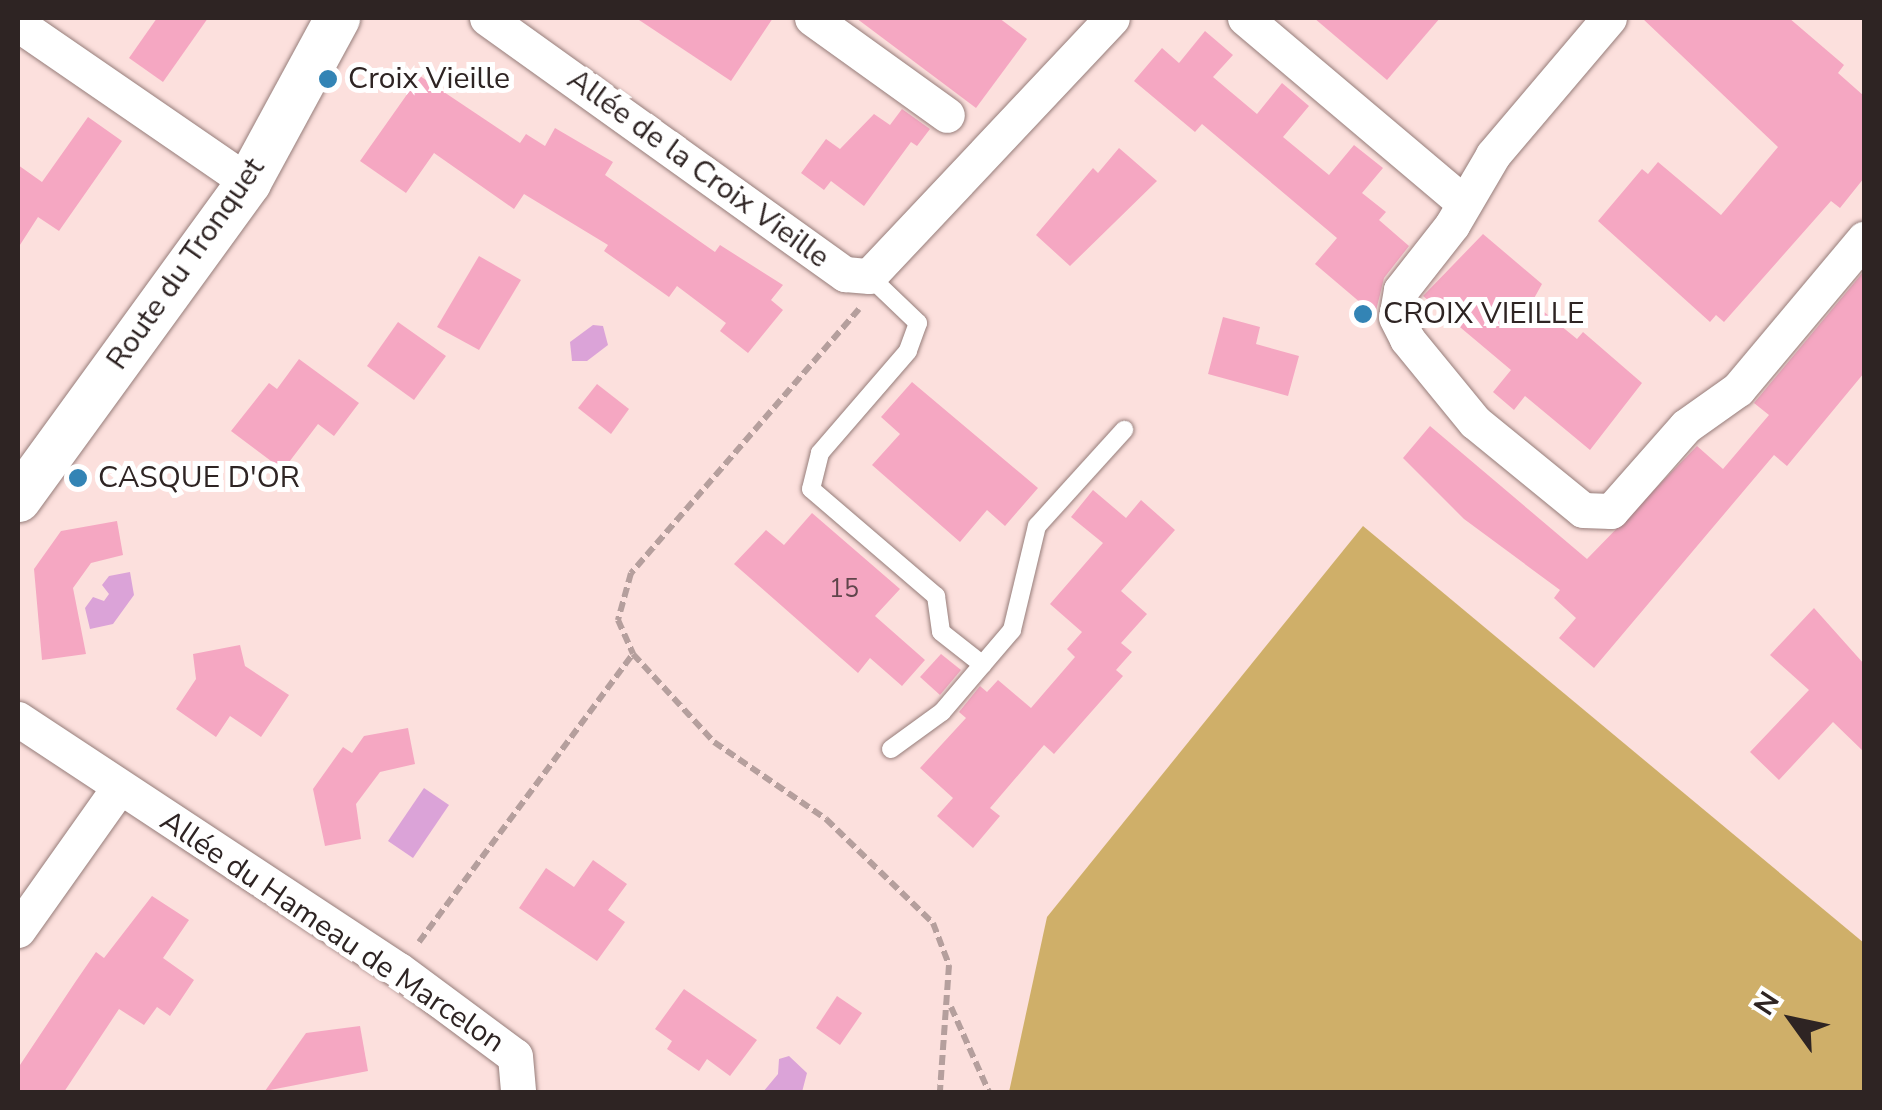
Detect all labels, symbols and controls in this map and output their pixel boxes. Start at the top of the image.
place label: Croix Vieille [348,61,510,97]
street label: Allée de la Croix Vieille [560,62,836,276]
marker: Croix Vieille [317,68,339,90]
street label: Route du Tronquet [100,151,272,377]
place label: CROIX VIEILLE [1383,296,1585,332]
marker: CROIX VIEILLE [1352,303,1374,325]
place label: CASQUE D'OR [98,460,300,496]
marker: CASQUE D'OR [67,467,89,489]
house number: 15 [829,574,859,604]
street label: Allée du Hameau de Marcelon [153,803,511,1061]
north arrow [1742,970,1842,1070]
text: N [1745,985,1788,1023]

